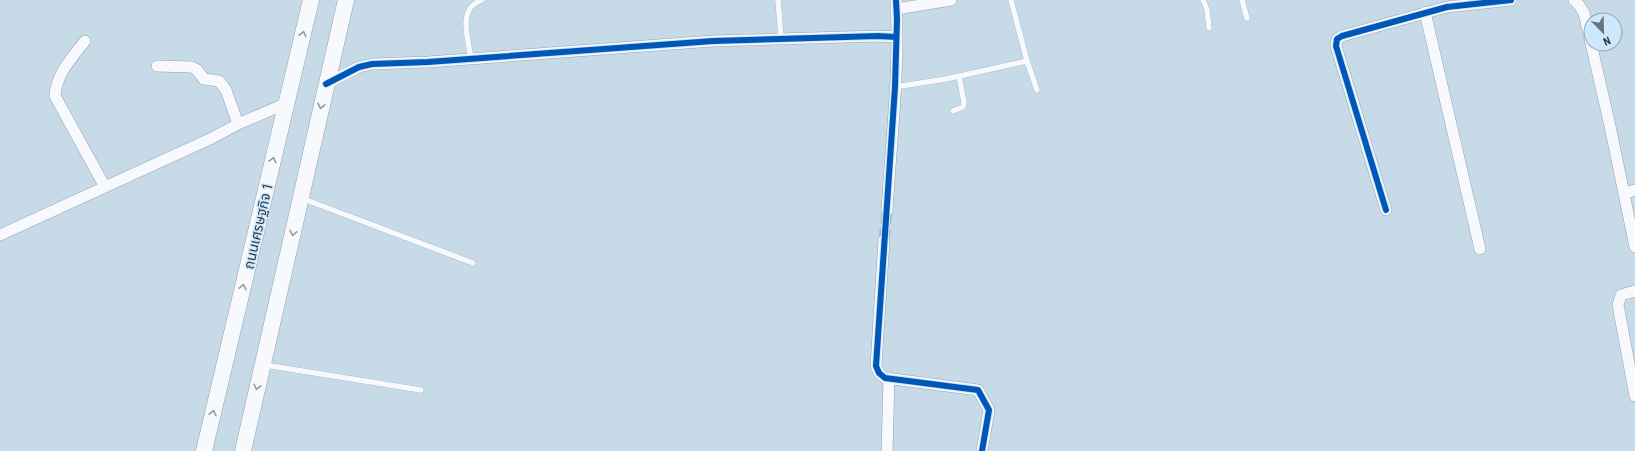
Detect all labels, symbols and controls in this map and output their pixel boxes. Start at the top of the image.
north arrow [1583,12,1623,52]
one-way arrow [298,30,307,37]
text: N [1601,33,1612,48]
one-way arrow [318,103,326,109]
one-way arrow [269,157,277,163]
street label: ถนนเศรษฐกิจ 1 [240,181,276,271]
one-way arrow [289,230,297,236]
one-way arrow [239,283,247,290]
one-way arrow [254,384,262,390]
one-way arrow [208,410,217,417]

